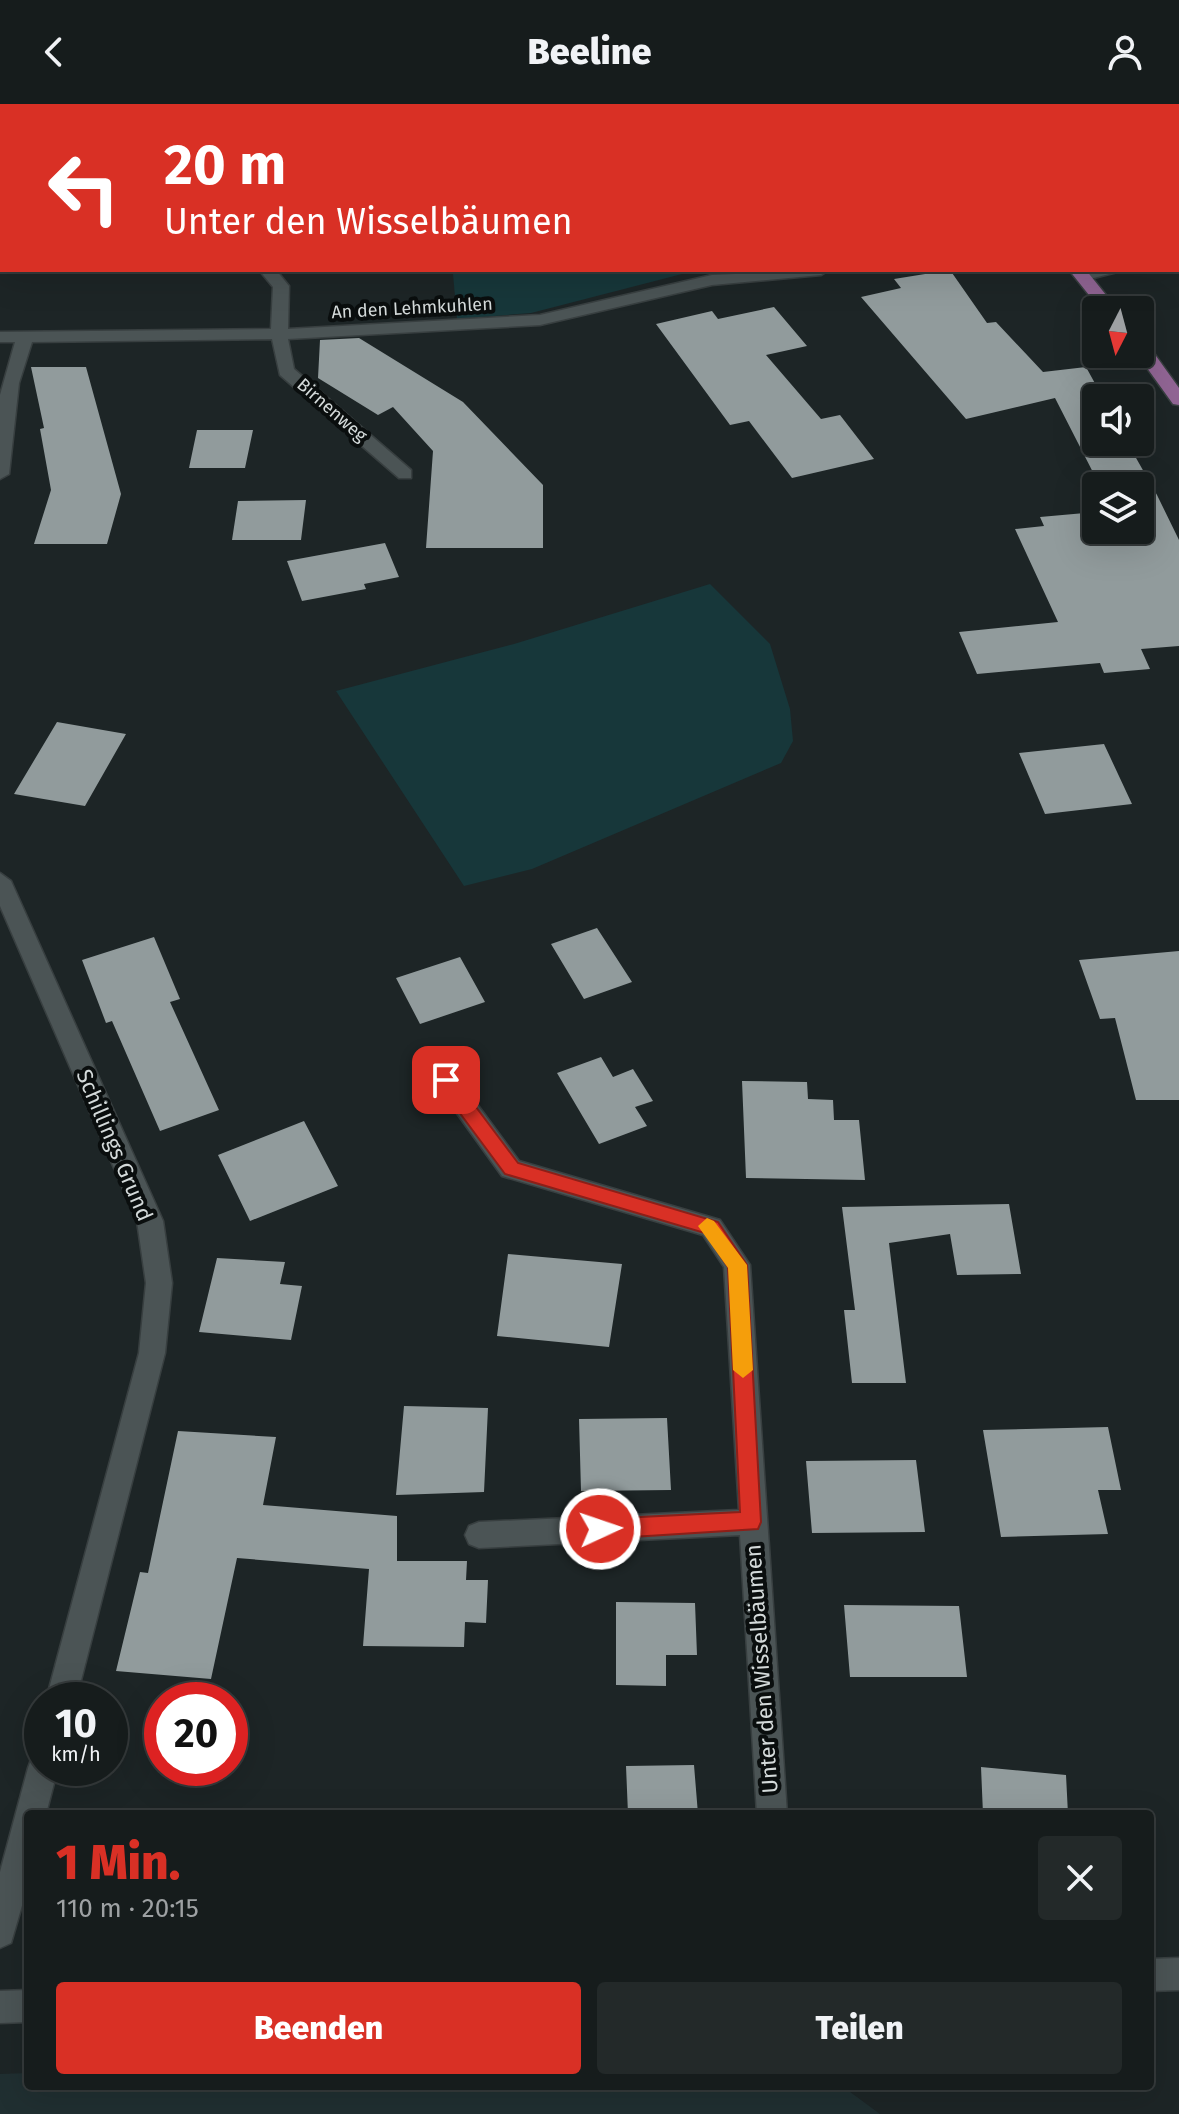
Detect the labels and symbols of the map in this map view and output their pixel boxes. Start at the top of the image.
street label: An den Lehmkuhlen [331,293,493,323]
north arrow [1082,296,1154,368]
street label: Birnenweg [292,374,372,447]
pin [412,1046,480,1114]
street label: Schillings Grund [70,1065,159,1225]
position arrow [558,1487,642,1571]
street label: Unter den Wisselbäumen [739,1543,784,1794]
speed limit sign: 20 [144,1682,248,1786]

